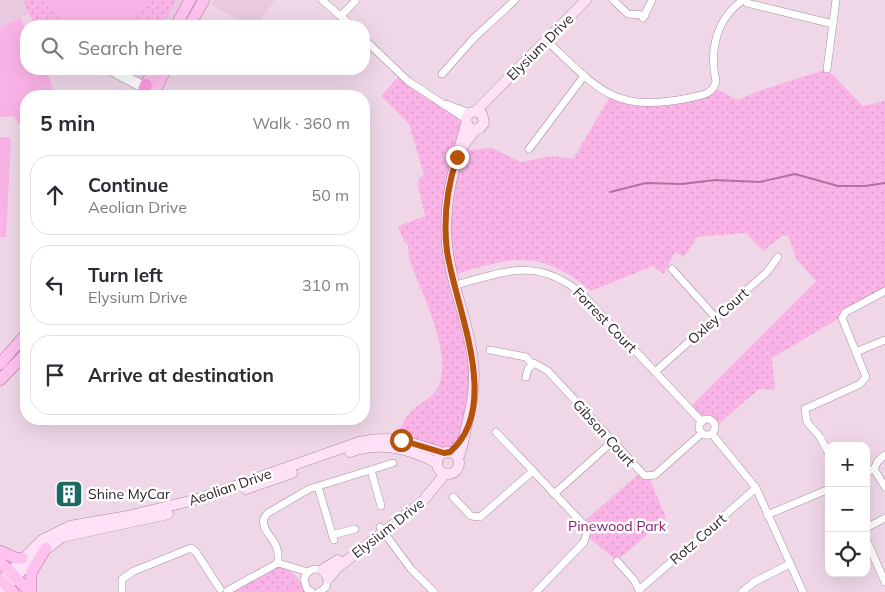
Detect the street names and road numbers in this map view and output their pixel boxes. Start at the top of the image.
street label: Elysium Drive [503,10,577,84]
street label: Forrest Court [569,283,641,357]
street label: Oxley Court [684,284,752,348]
street label: Gibson Court [569,396,639,470]
street label: Aeolian Drive [186,464,274,510]
street label: Elysium Drive [348,494,428,562]
street label: Rotz Court [666,510,730,568]

